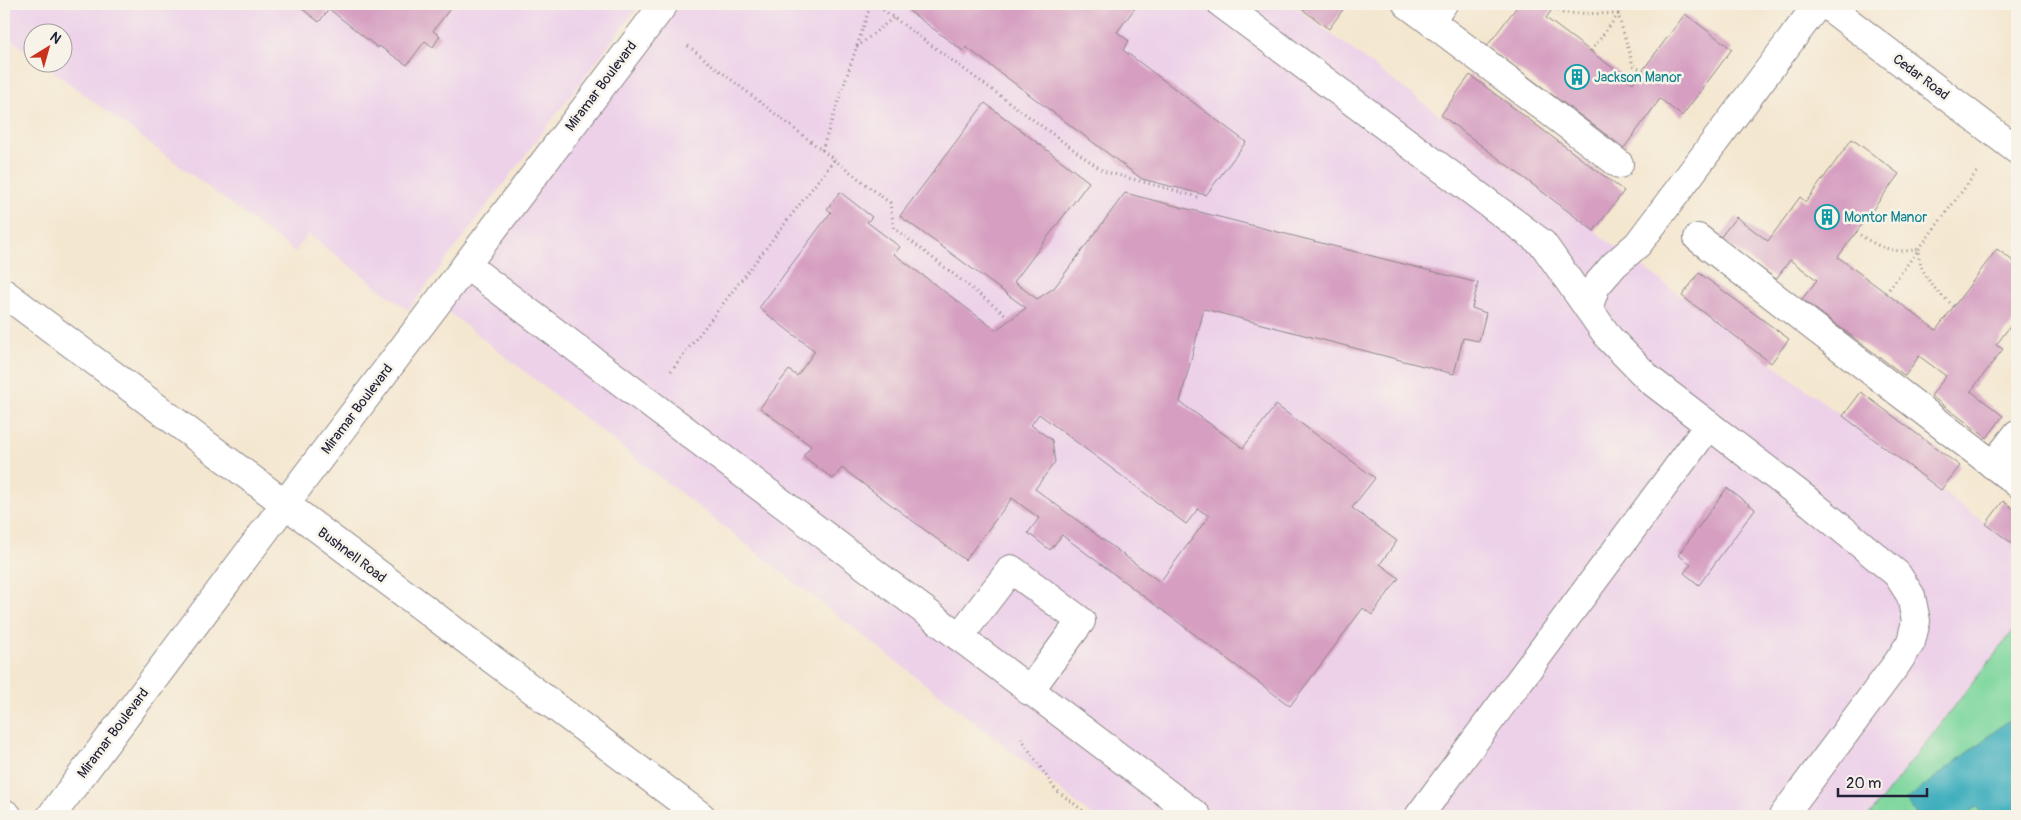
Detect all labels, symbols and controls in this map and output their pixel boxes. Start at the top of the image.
north arrow [22,22,72,72]
text: N [47,28,64,48]
street label: Miramar Boulevard [562,38,640,134]
street label: Cedar Road [1890,50,1953,104]
building icon: Jackson Manor [1564,64,1590,90]
place label: Jackson Manor [1594,69,1682,86]
building icon: Montor Manor [1814,204,1840,230]
place label: Montor Manor [1844,209,1927,226]
street label: Miramar Boulevard [318,361,396,457]
street label: Bushnell Road [314,524,390,586]
street label: Miramar Boulevard [74,685,152,781]
scale bar [1838,765,1927,797]
text: 20 m [1846,774,1881,793]

